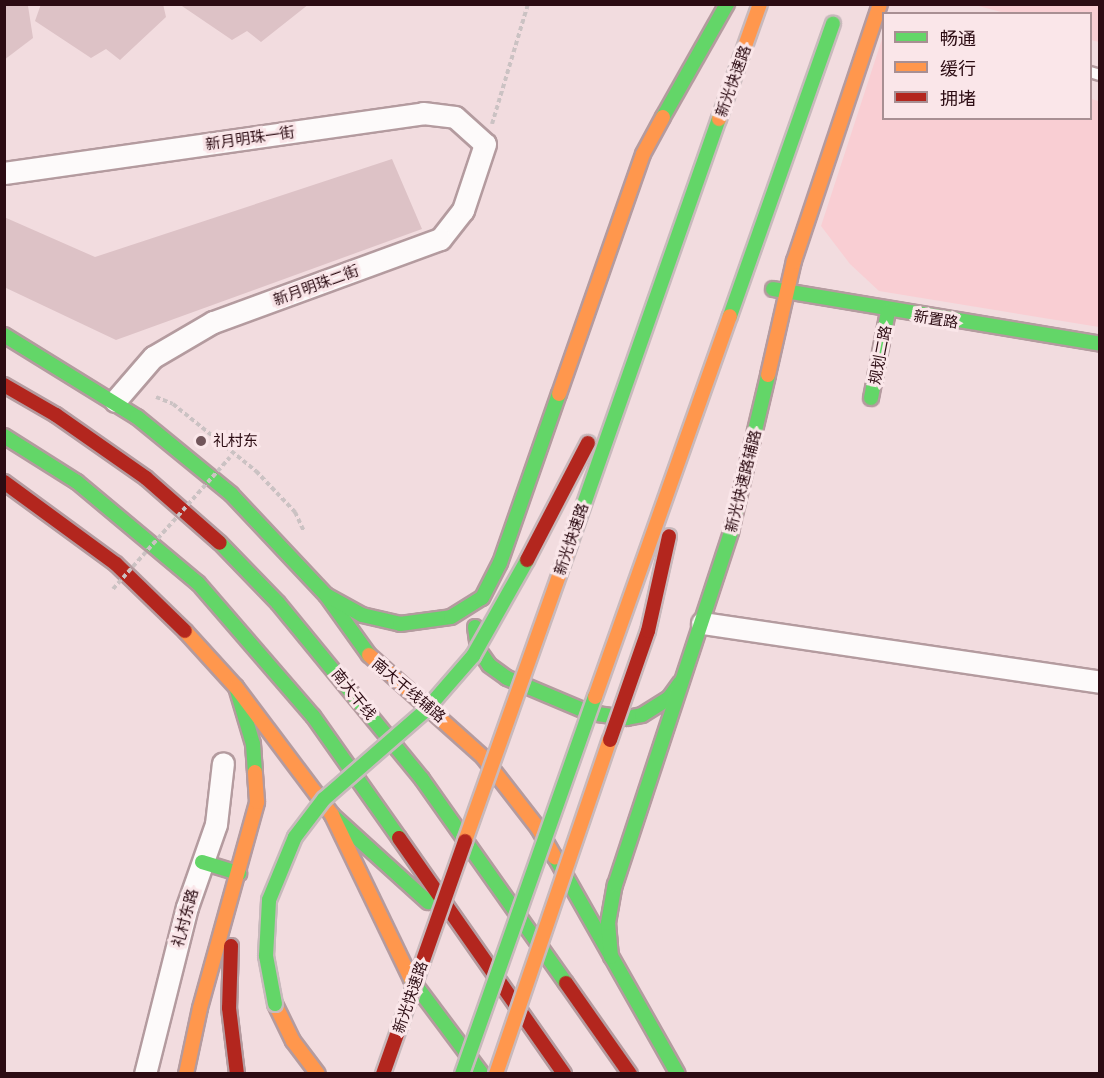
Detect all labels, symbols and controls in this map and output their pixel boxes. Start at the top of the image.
legend [882,12,1092,120]
text: 畅通 [940,26,976,50]
street label: 新光快速路 [712,43,754,119]
text: 缓行 [940,56,976,80]
text: 拥堵 [940,86,976,110]
street label: 新月明珠一街 [204,123,296,153]
street label: 新月明珠二街 [271,261,361,309]
street label: 新置路 [912,307,960,331]
street label: 规划二路 [865,324,895,386]
street label: 新光快速路辅路 [722,428,764,534]
place label: 礼村东 [213,432,258,450]
marker: 礼村东 [194,434,208,448]
street label: 新光快速路 [550,501,592,577]
street label: 南大干线辅路 [369,654,449,726]
street label: 南大干线 [328,665,380,723]
street label: 礼村东路 [169,887,201,949]
street label: 新光快速路 [389,959,431,1035]

